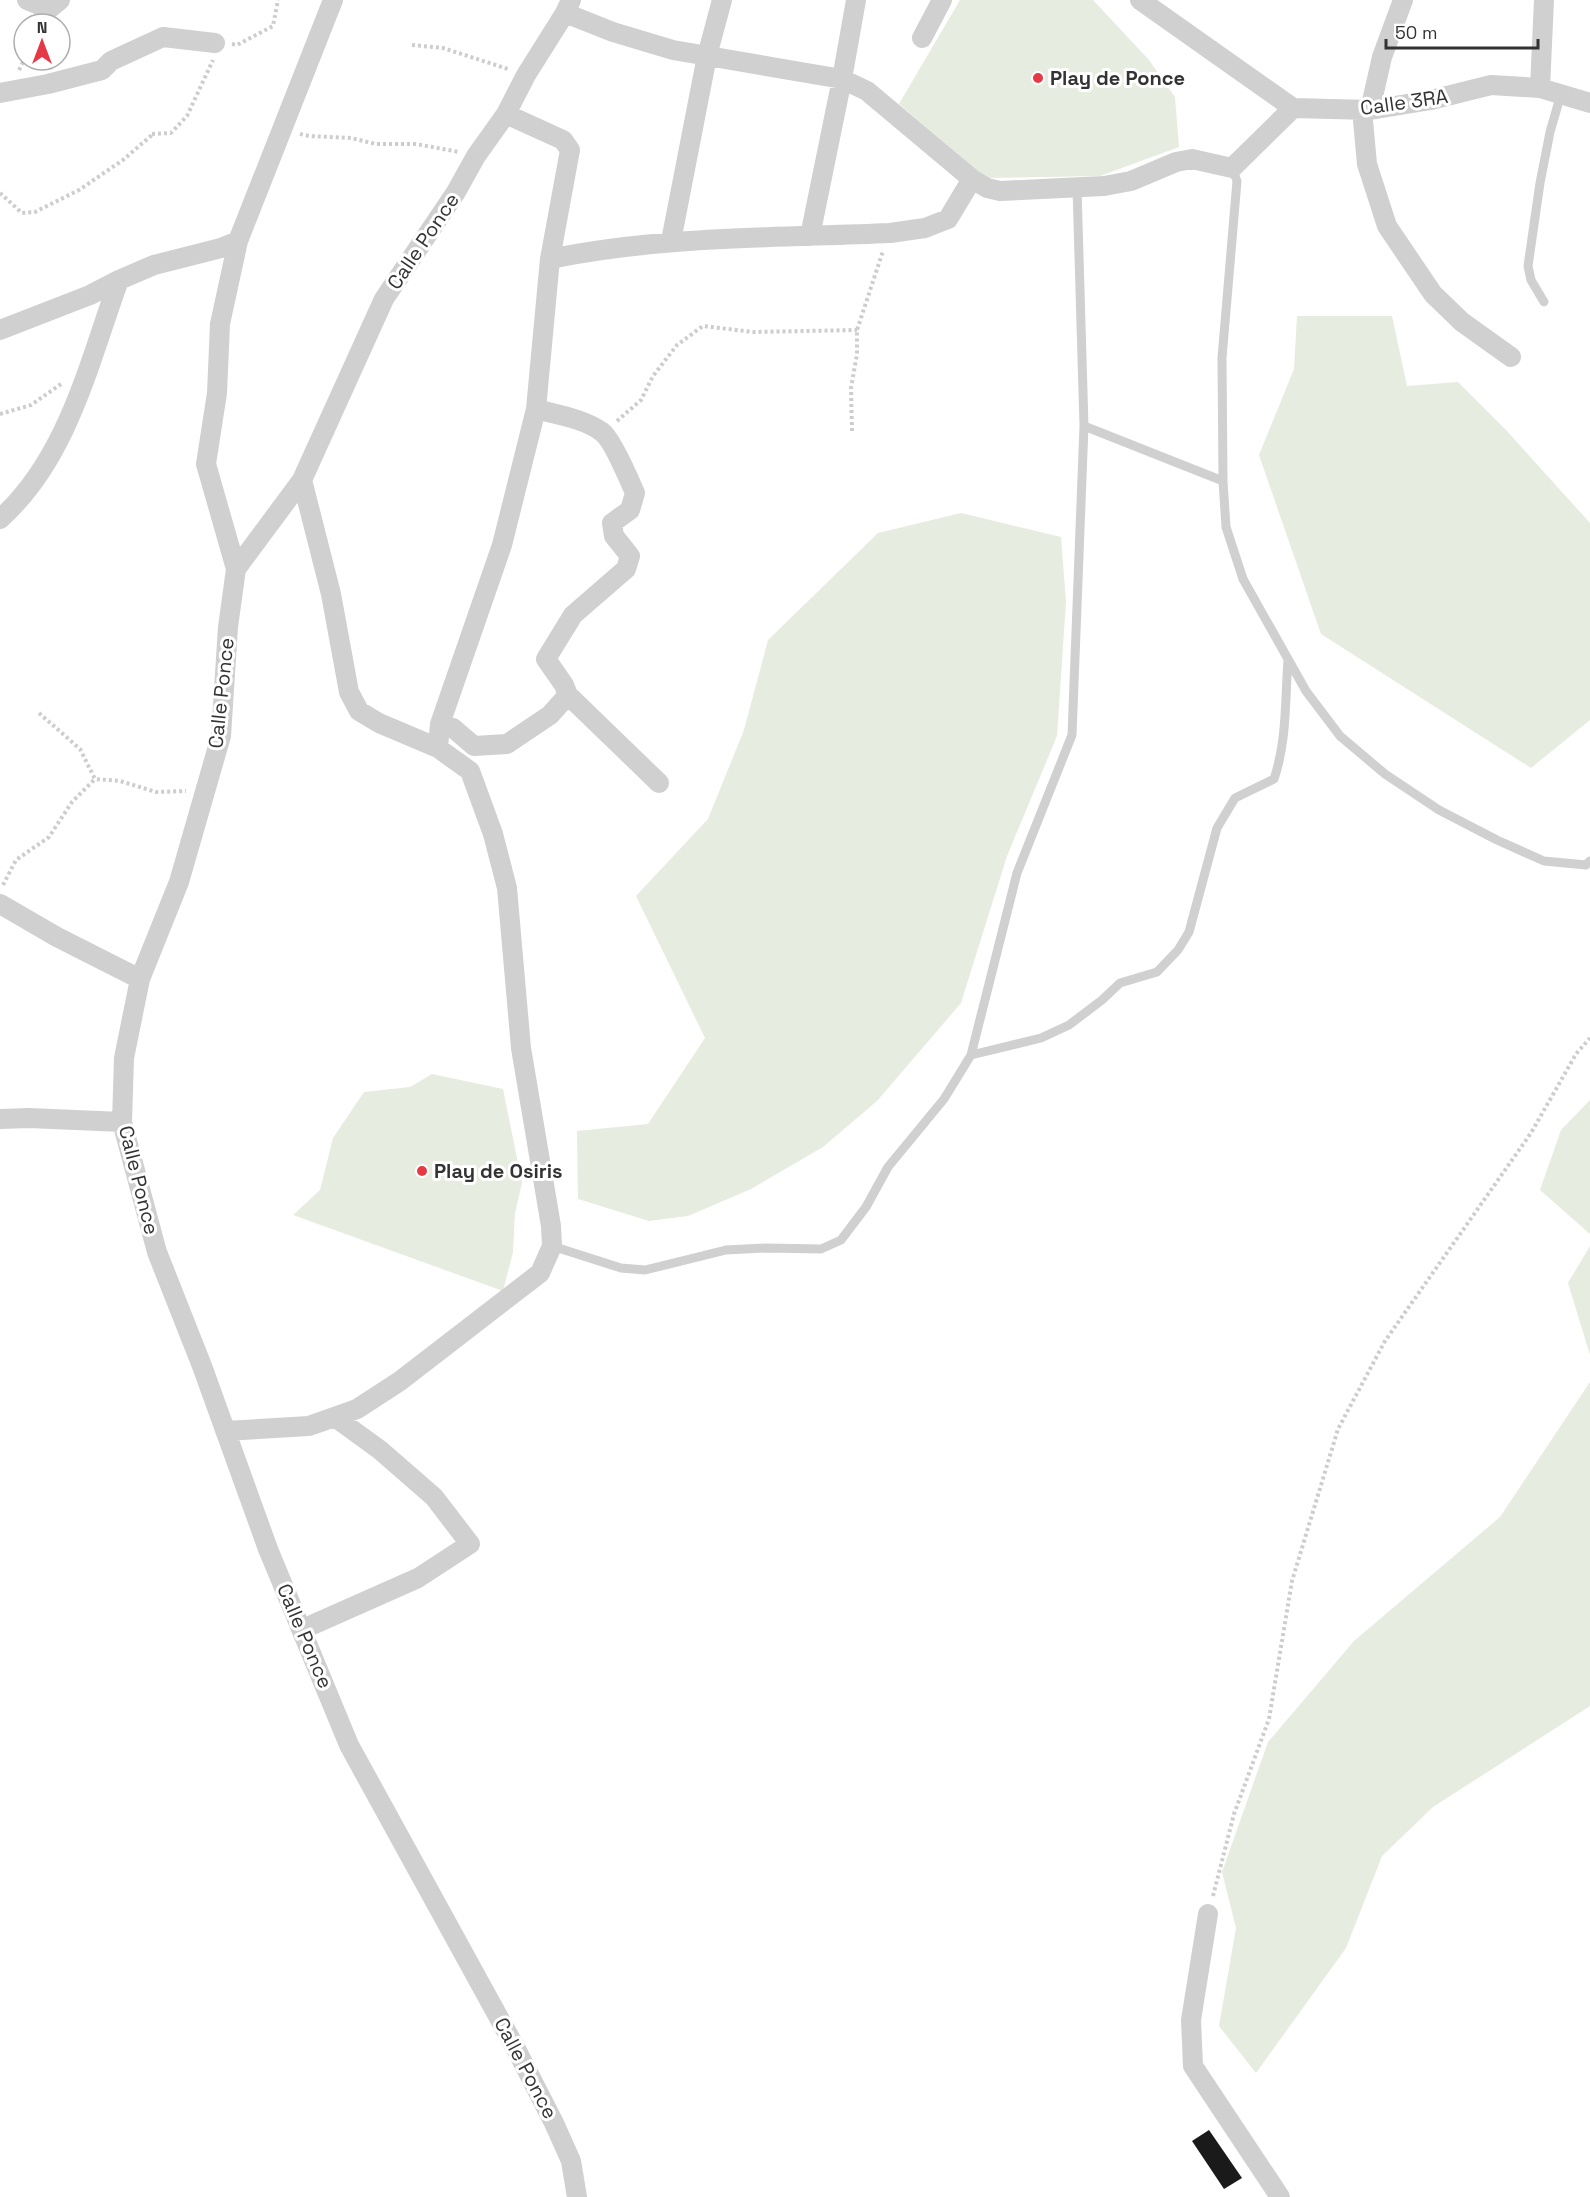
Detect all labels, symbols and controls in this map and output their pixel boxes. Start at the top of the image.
north arrow [12,12,72,72]
scale bar [1386,12,1538,50]
text: N [37,17,47,38]
text: 50 m [1395,21,1437,44]
place label: Play de Ponce [1050,65,1185,91]
marker: Play de Ponce [1031,71,1045,85]
street label: Calle 3RA [1358,83,1450,121]
street label: Calle Ponce [381,188,465,294]
street label: Calle Ponce [202,636,240,750]
street label: Calle Ponce [113,1123,165,1237]
place label: Play de Osiris [434,1158,563,1184]
marker: Play de Osiris [415,1164,429,1178]
street label: Calle Ponce [271,1580,339,1692]
street label: Calle Ponce [488,2013,564,2123]

